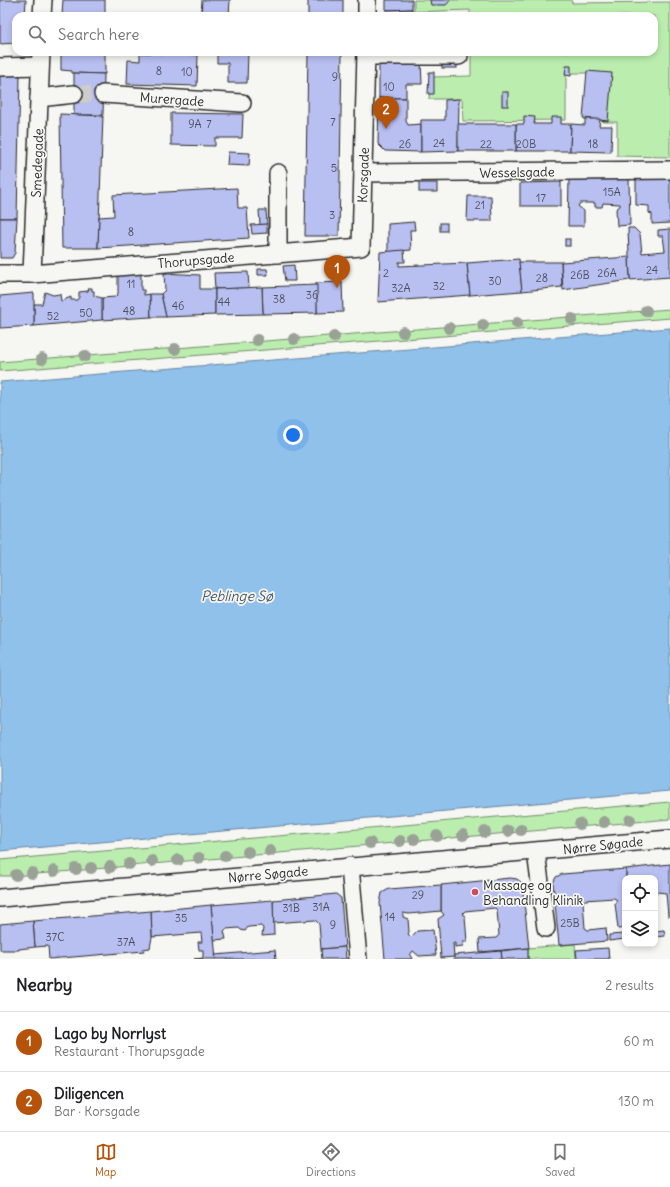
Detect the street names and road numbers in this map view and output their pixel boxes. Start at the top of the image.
street label: Murergade [139,89,205,110]
street label: Smedegade [28,128,47,198]
street label: Korsgade [354,147,373,203]
street label: Wesselsgade [479,163,555,182]
street label: Thorupsgade [157,249,235,272]
street label: Nørre Søgade [562,833,644,858]
street label: Nørre Søgade [227,863,309,886]

